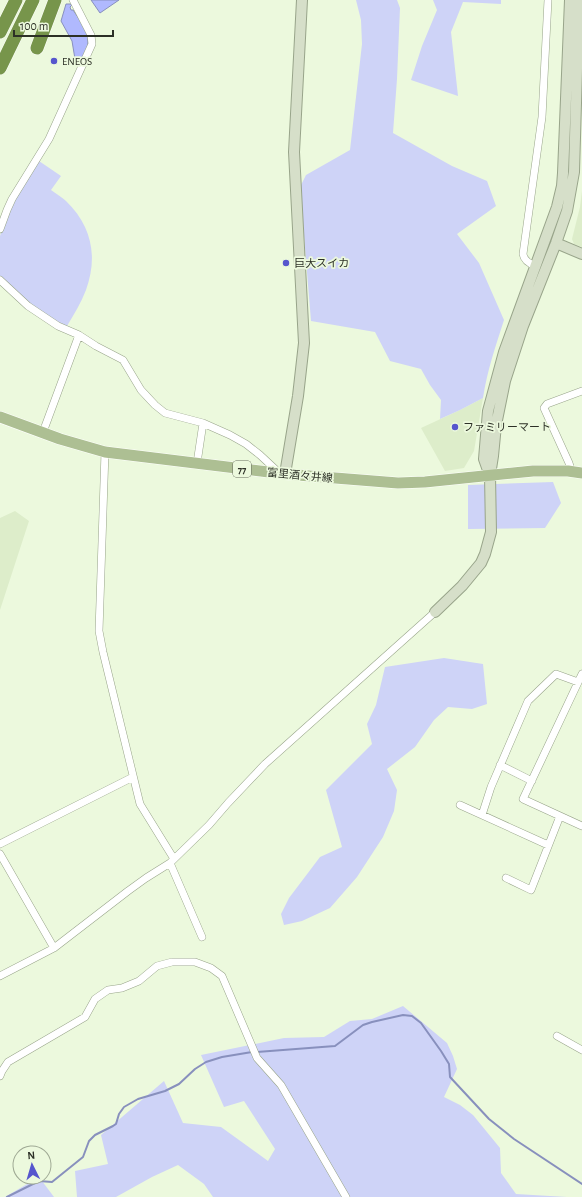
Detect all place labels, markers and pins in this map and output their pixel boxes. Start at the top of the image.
marker: ENEOS [49,56,59,66]
place label: ENEOS [62,56,92,67]
marker: 巨大スイカ [281,258,291,268]
place label: 巨大スイカ [294,258,349,269]
marker: ファミリーマート [450,422,460,432]
place label: ファミリーマート [463,422,551,433]

